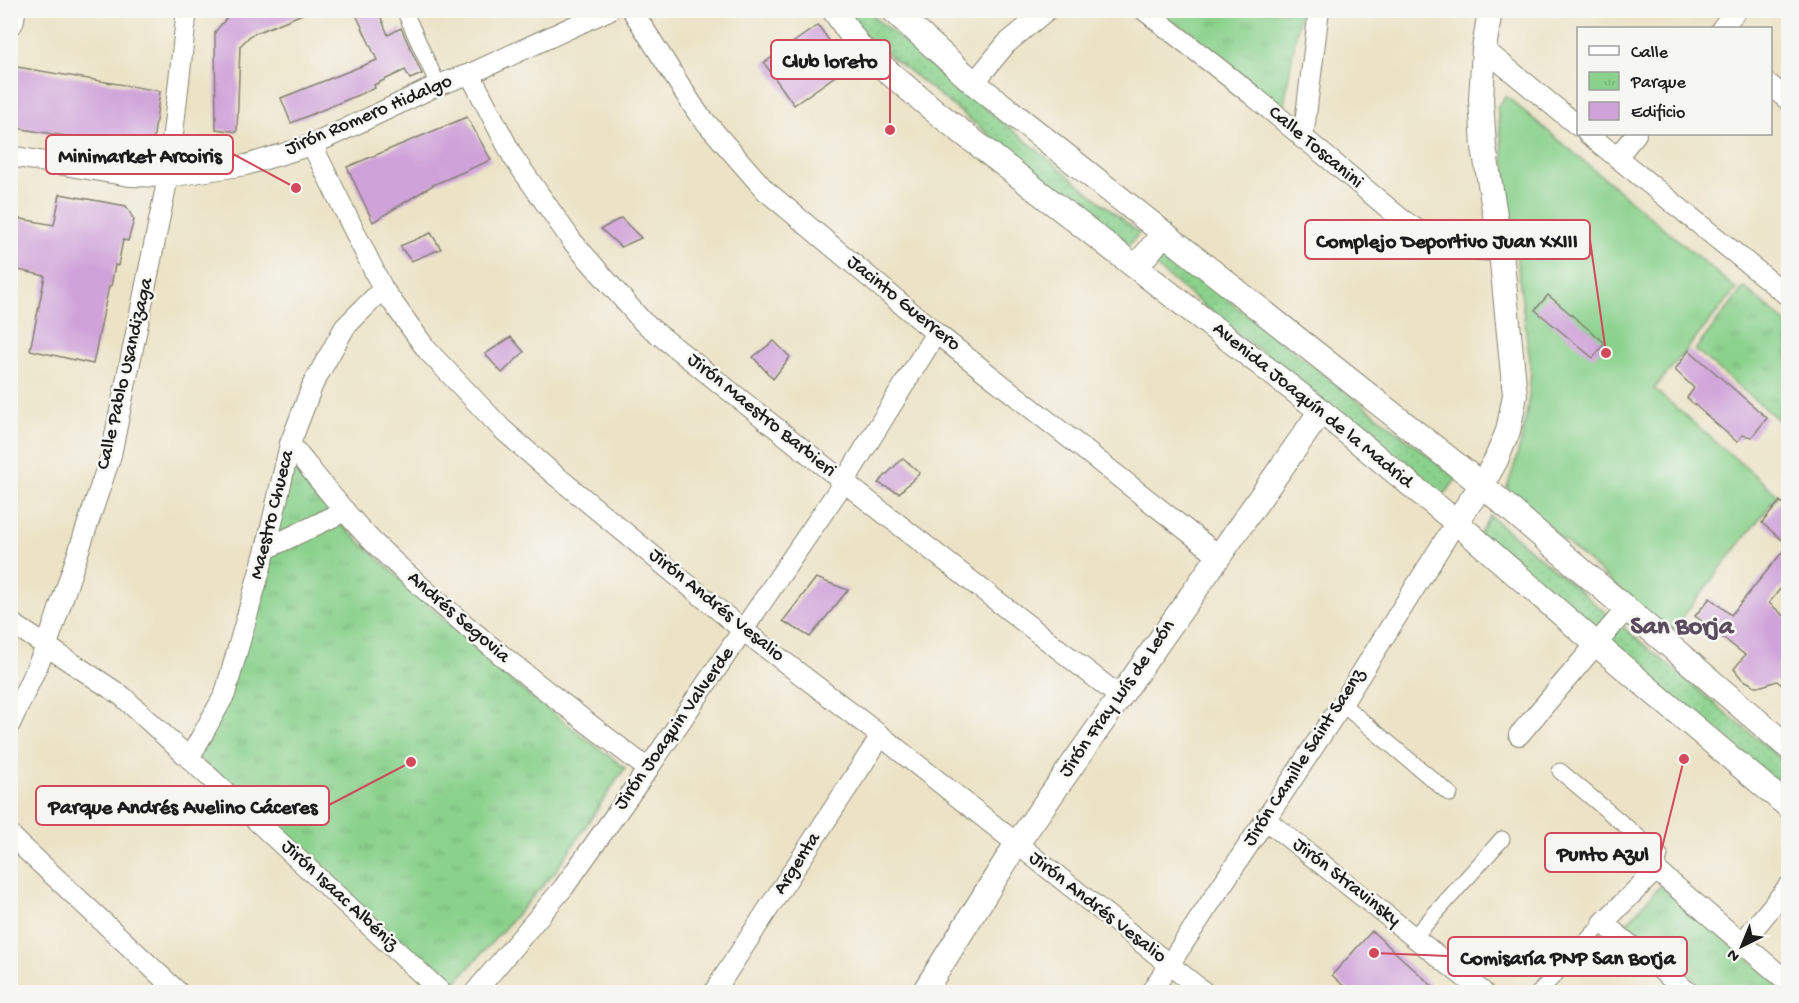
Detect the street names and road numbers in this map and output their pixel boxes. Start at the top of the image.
street label: Jirón Romero Hidalgo [282,70,456,162]
street label: Calle Toscanini [1263,102,1367,194]
street label: Jacinto Guerrero [841,251,965,357]
street label: Calle Pablo Usandizaga [93,275,159,472]
street label: Avenida Joaquín de la Madrid [1207,318,1419,495]
street label: Jirón Maestro Barbieri [682,349,840,483]
street label: Maestro Chueca [246,447,300,582]
street label: Jirón Andrés Vesalio [643,544,789,668]
street label: Andrés Segovia [402,567,515,669]
street label: Jirón Fray Luís de León [1055,615,1181,782]
street label: Jirón Joaquin Valverde [610,643,740,815]
street label: Jirón Camille Saint Saenz [1239,664,1372,851]
street label: Argenta [769,828,827,899]
street label: Jirón Stravinsky [1287,834,1405,932]
street label: Jirón Isaac Albéniz [275,836,403,957]
street label: Jirón Andrés Vesalio [1024,847,1170,969]

